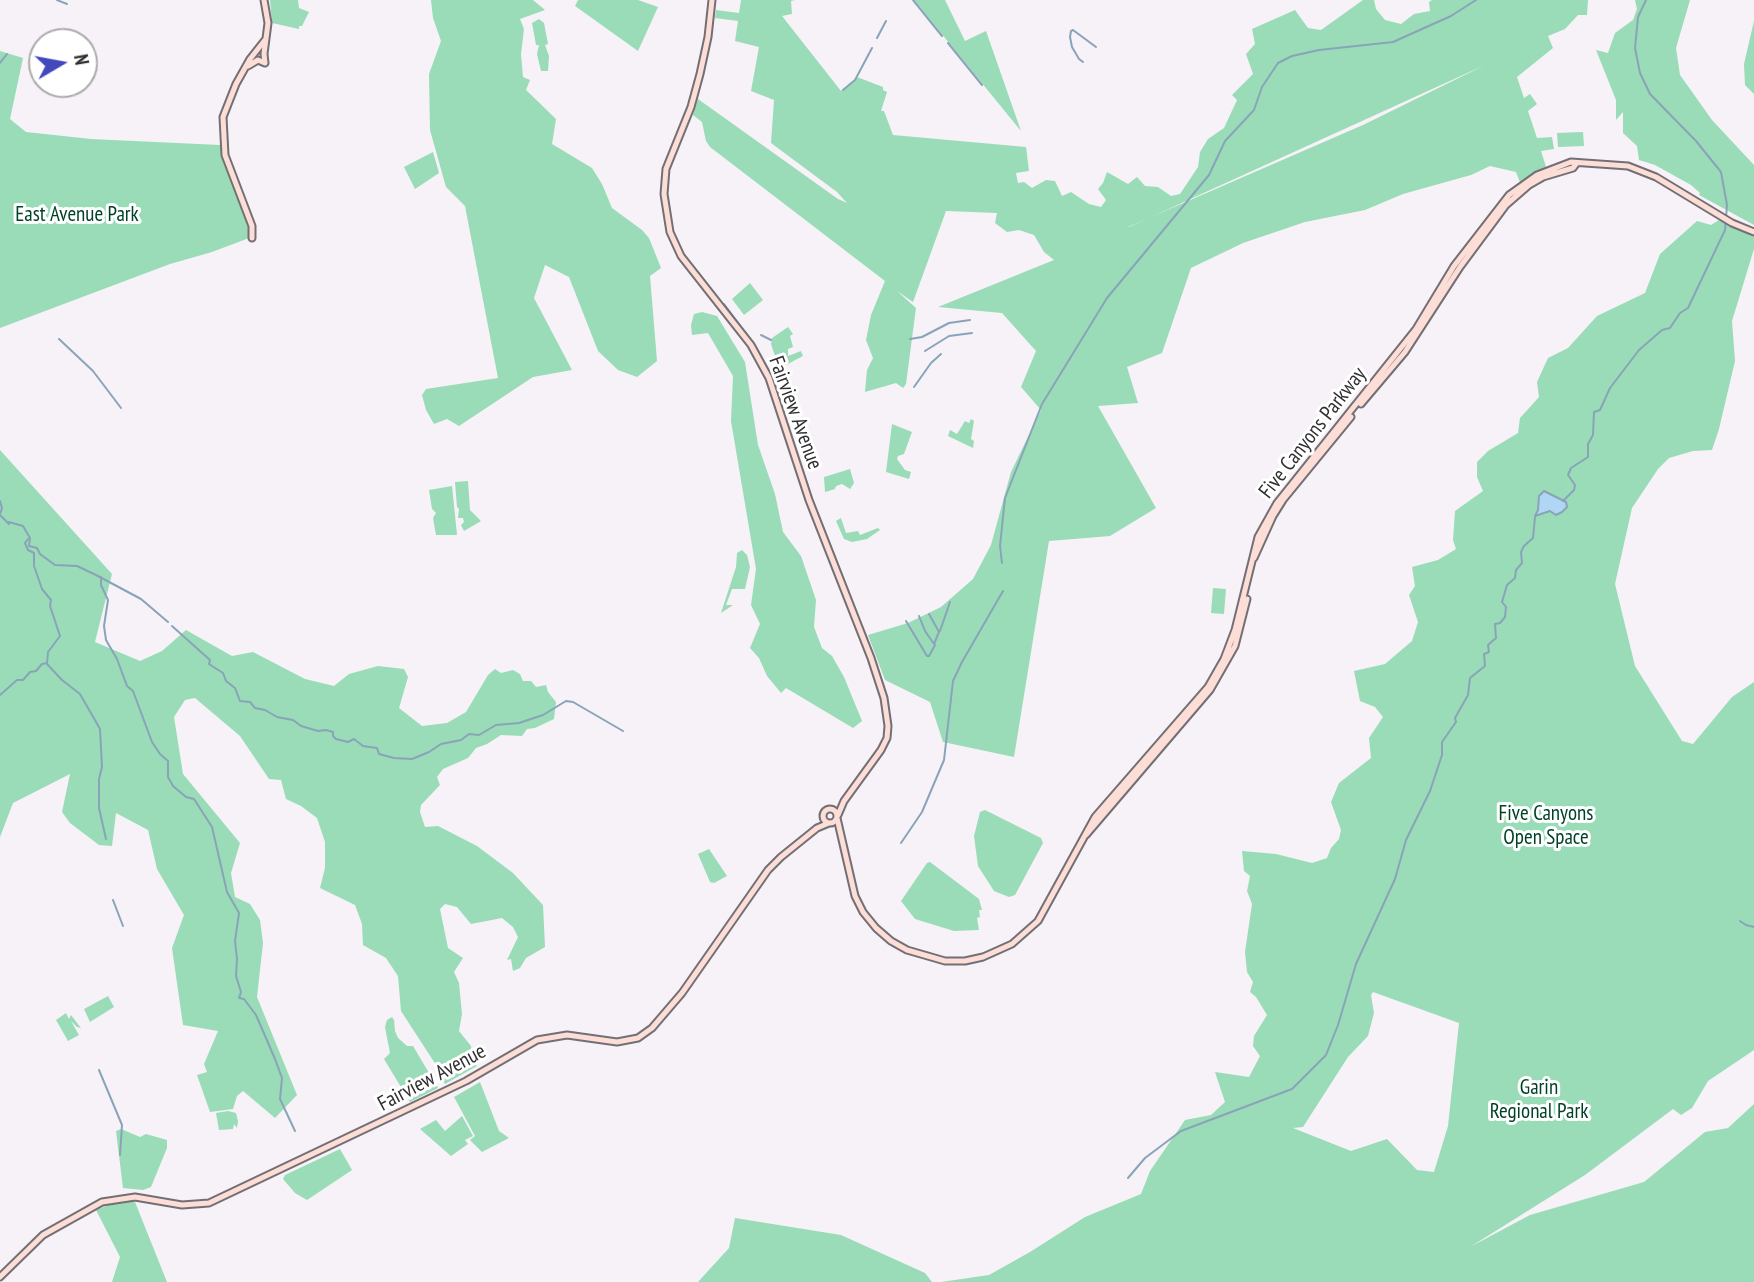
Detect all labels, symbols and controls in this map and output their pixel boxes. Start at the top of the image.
north arrow [28,28,98,98]
text: N [69,53,94,67]
park label: East Avenue Park [15,202,139,228]
street label: Fairview Avenue [763,353,827,473]
street label: Five Canyons Parkway [1254,363,1372,503]
park label: Five Canyons Open Space [1499,801,1593,851]
street label: Fairview Avenue [374,1039,490,1117]
park label: Garin Regional Park [1490,1075,1588,1125]

